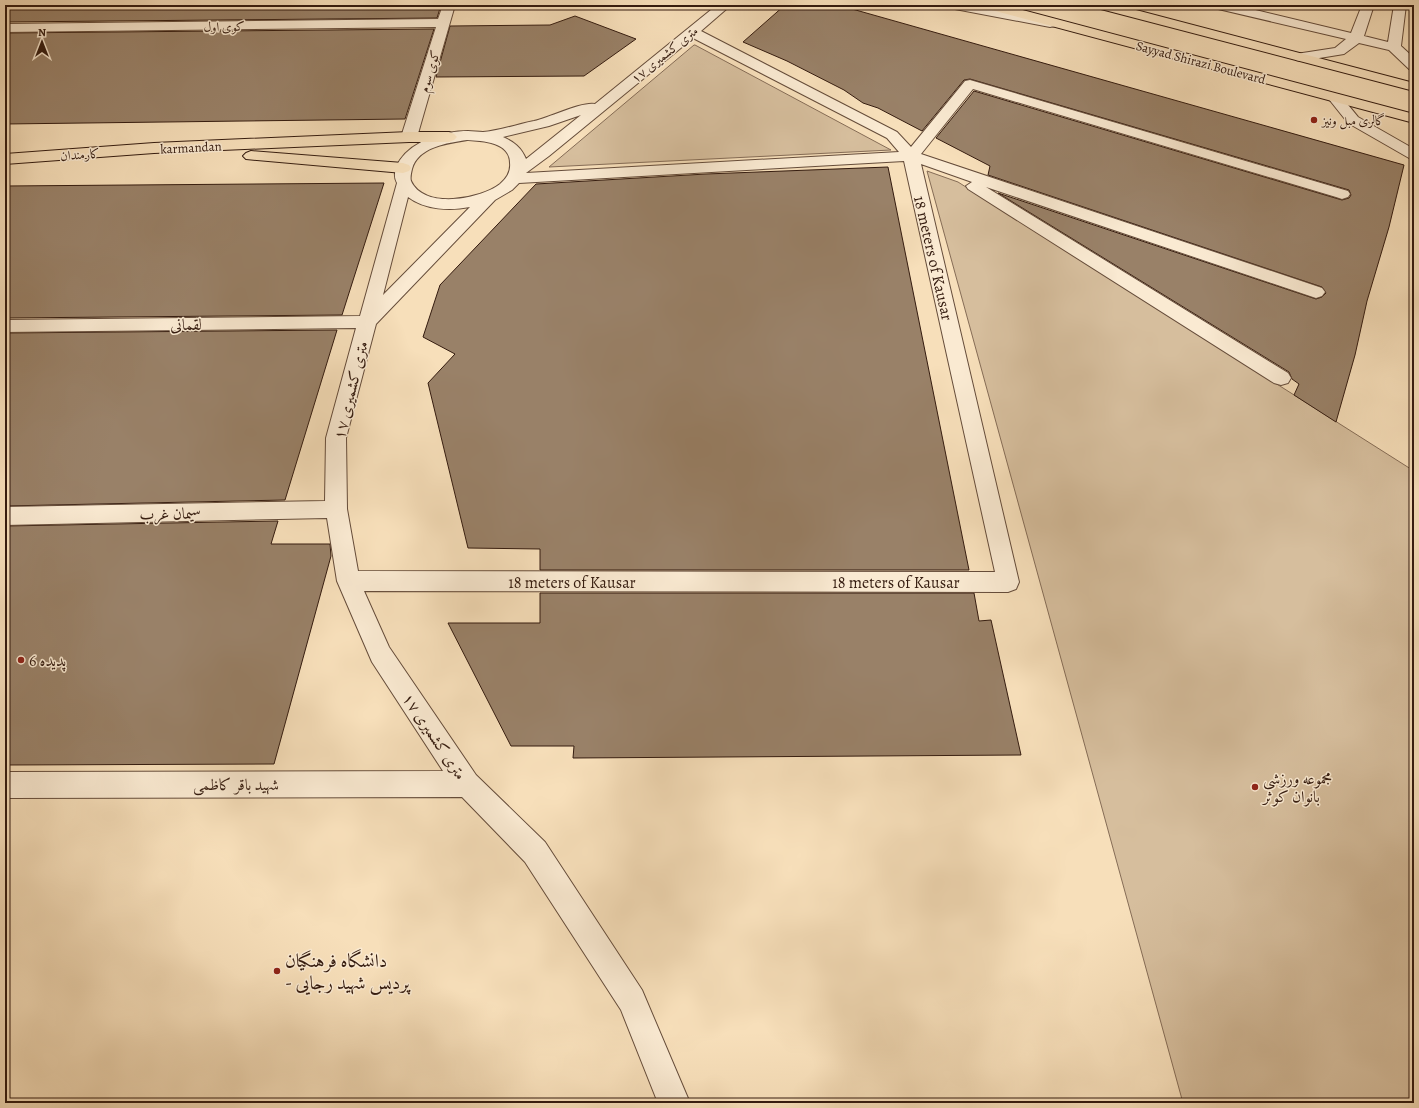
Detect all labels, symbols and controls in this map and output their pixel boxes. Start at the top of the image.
street label: کوی اول [203,18,245,35]
north arrow [22,22,62,62]
street label: ۱۷ متری کشمیری [627,22,701,87]
text: N [38,25,46,40]
street label: Sayyad Shirazi Boulevard [1134,37,1268,88]
street label: کوی سوم [415,48,447,95]
place label: گالری مبل ونیز [1320,112,1385,130]
marker: گالری مبل ونیز [1309,115,1319,125]
street label: karmandan [160,137,222,158]
street label: کارمندان [60,145,101,164]
street label: 18 meters of Kausar [908,194,958,323]
street label: لقمانی [170,314,202,336]
street label: ۱۷ متری کشمیری [328,339,374,442]
street label: سیمان غرب [139,502,201,526]
street label: 18 meters of Kausar [508,572,636,594]
street label: 18 meters of Kausar [832,572,960,594]
place label: پدیده 6 [29,650,67,672]
marker: پدیده 6 [16,655,26,665]
street label: ۱۷ متری کشمیری [397,689,471,784]
place label: مجموعه ورزشی بانوان کوثر [1261,768,1332,808]
street label: شهید باقر کاظمی [193,774,279,796]
marker: مجموعه ورزشی بانوان کوثر [1250,782,1260,792]
place label: دانشگاه فرهنگیان - پردیس شهید رجایی [285,948,411,996]
marker: دانشگاه فرهنگیان - پردیس شهید رجایی [272,966,282,976]

